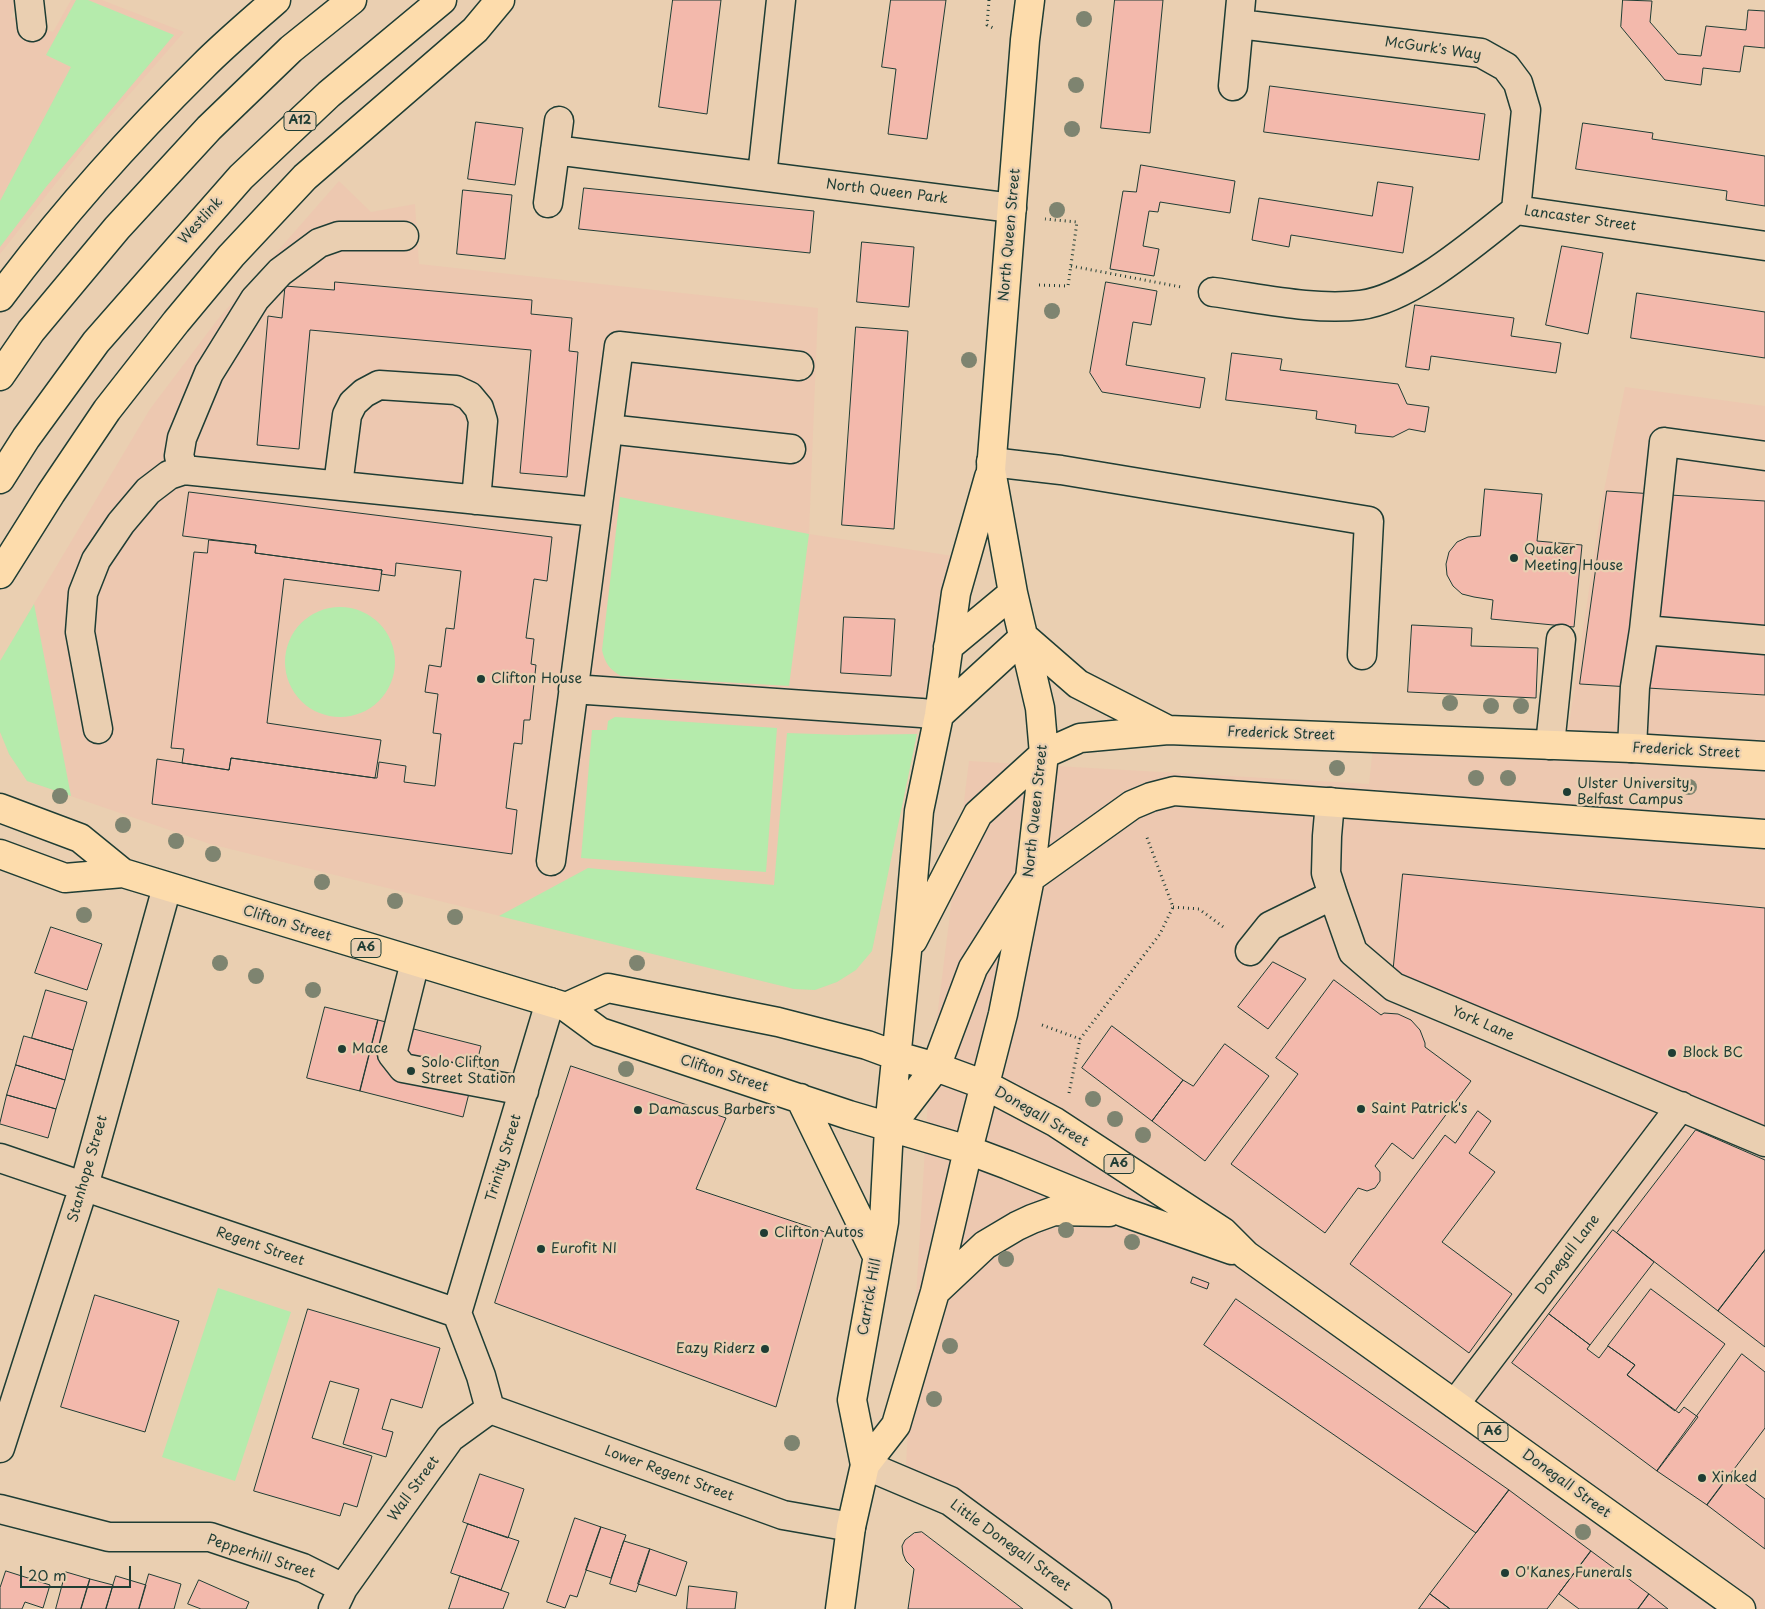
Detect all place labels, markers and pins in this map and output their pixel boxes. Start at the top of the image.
place label: Quaker Meeting House [1524,542,1623,574]
marker: Quaker Meeting House [1508,552,1520,564]
place label: Clifton House [491,671,582,687]
marker: Clifton House [475,673,487,685]
place label: Ulster University, Belfast Campus [1577,776,1693,809]
marker: Ulster University, Belfast Campus [1561,786,1573,798]
place label: Mace [352,1041,388,1057]
marker: Mace [336,1043,348,1055]
place label: Block BC [1682,1045,1743,1061]
marker: Block BC [1666,1047,1678,1059]
place label: Solo Clifton Street Station [421,1055,516,1088]
marker: Solo Clifton Street Station [405,1065,417,1077]
place label: Saint Patrick's [1371,1101,1467,1117]
place label: Damascus Barbers [648,1102,775,1118]
marker: Saint Patrick's [1355,1103,1367,1115]
marker: Damascus Barbers [632,1104,644,1116]
place label: Clifton Autos [774,1225,863,1241]
marker: Clifton Autos [758,1227,770,1239]
place label: Eurofit NI [551,1241,617,1257]
marker: Eurofit NI [535,1243,547,1255]
place label: Eazy Riderz [676,1341,755,1357]
marker: Eazy Riderz [759,1343,771,1355]
place label: Xinked [1712,1470,1757,1486]
marker: Xinked [1696,1472,1708,1484]
place label: O'Kanes Funerals [1515,1565,1632,1581]
marker: O'Kanes Funerals [1499,1567,1511,1579]

